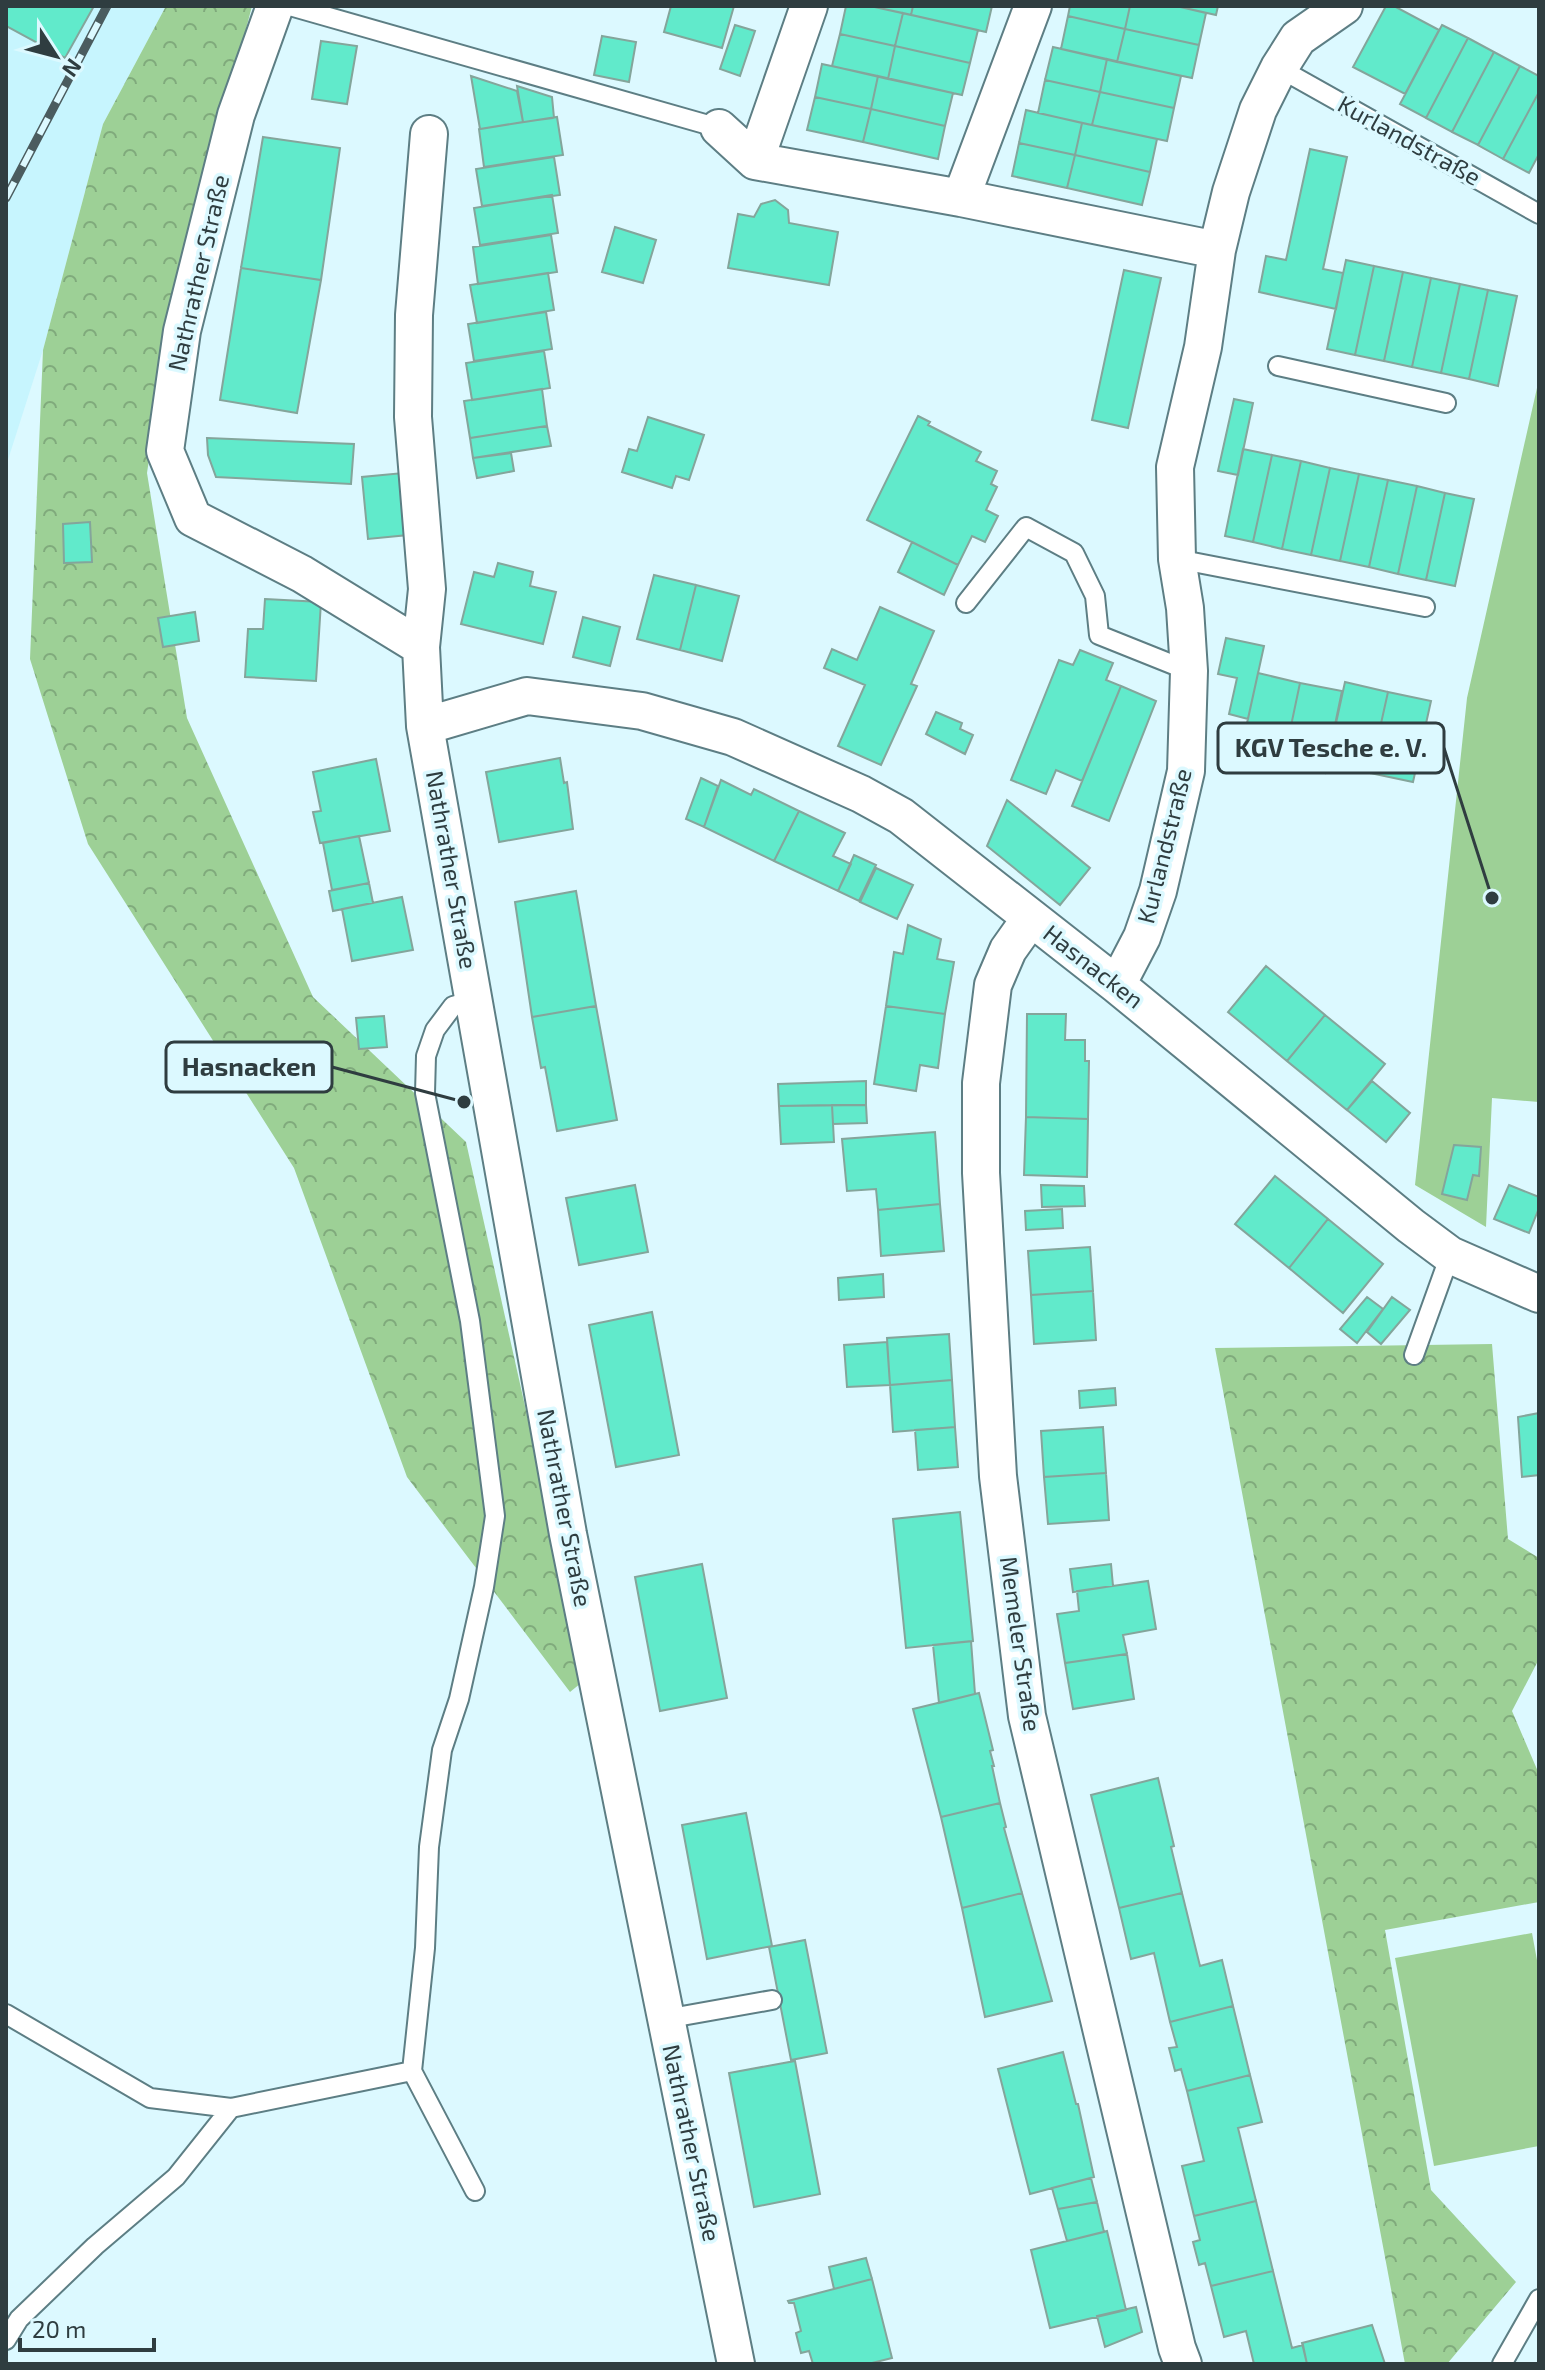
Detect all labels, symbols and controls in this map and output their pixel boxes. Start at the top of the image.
north arrow [16,16,96,96]
text: N [58,54,88,82]
street label: Kurlandstraße [1333,89,1486,191]
street label: Nathrather Straße [161,172,234,374]
callout: KGV Tesche e. V. [1218,723,1444,773]
text: KGV Tesche e. V. [1235,731,1427,762]
street label: Kurlandstraße [1130,765,1197,926]
street label: Nathrather Straße [421,768,484,971]
street label: Hasnacken [1038,918,1150,1014]
callout: Hasnacken [166,1042,332,1092]
text: Hasnacken [182,1050,316,1081]
street label: Nathrather Straße [532,1406,599,1609]
street label: Memeler Straße [995,1554,1048,1733]
street label: Nathrather Straße [657,2041,728,2244]
scale bar [20,2302,154,2352]
text: 20 m [32,2314,86,2343]

